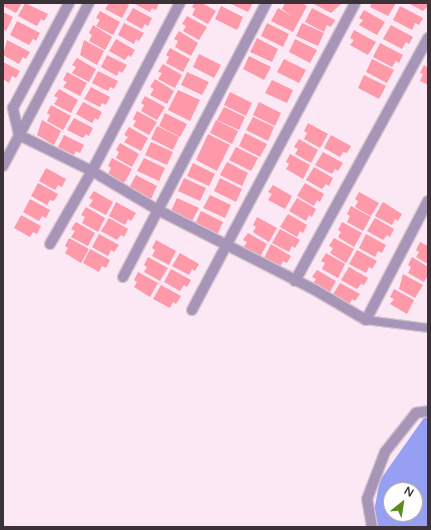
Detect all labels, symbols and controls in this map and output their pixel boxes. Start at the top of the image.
north arrow [383,482,423,522]
text: N [402,484,416,500]

